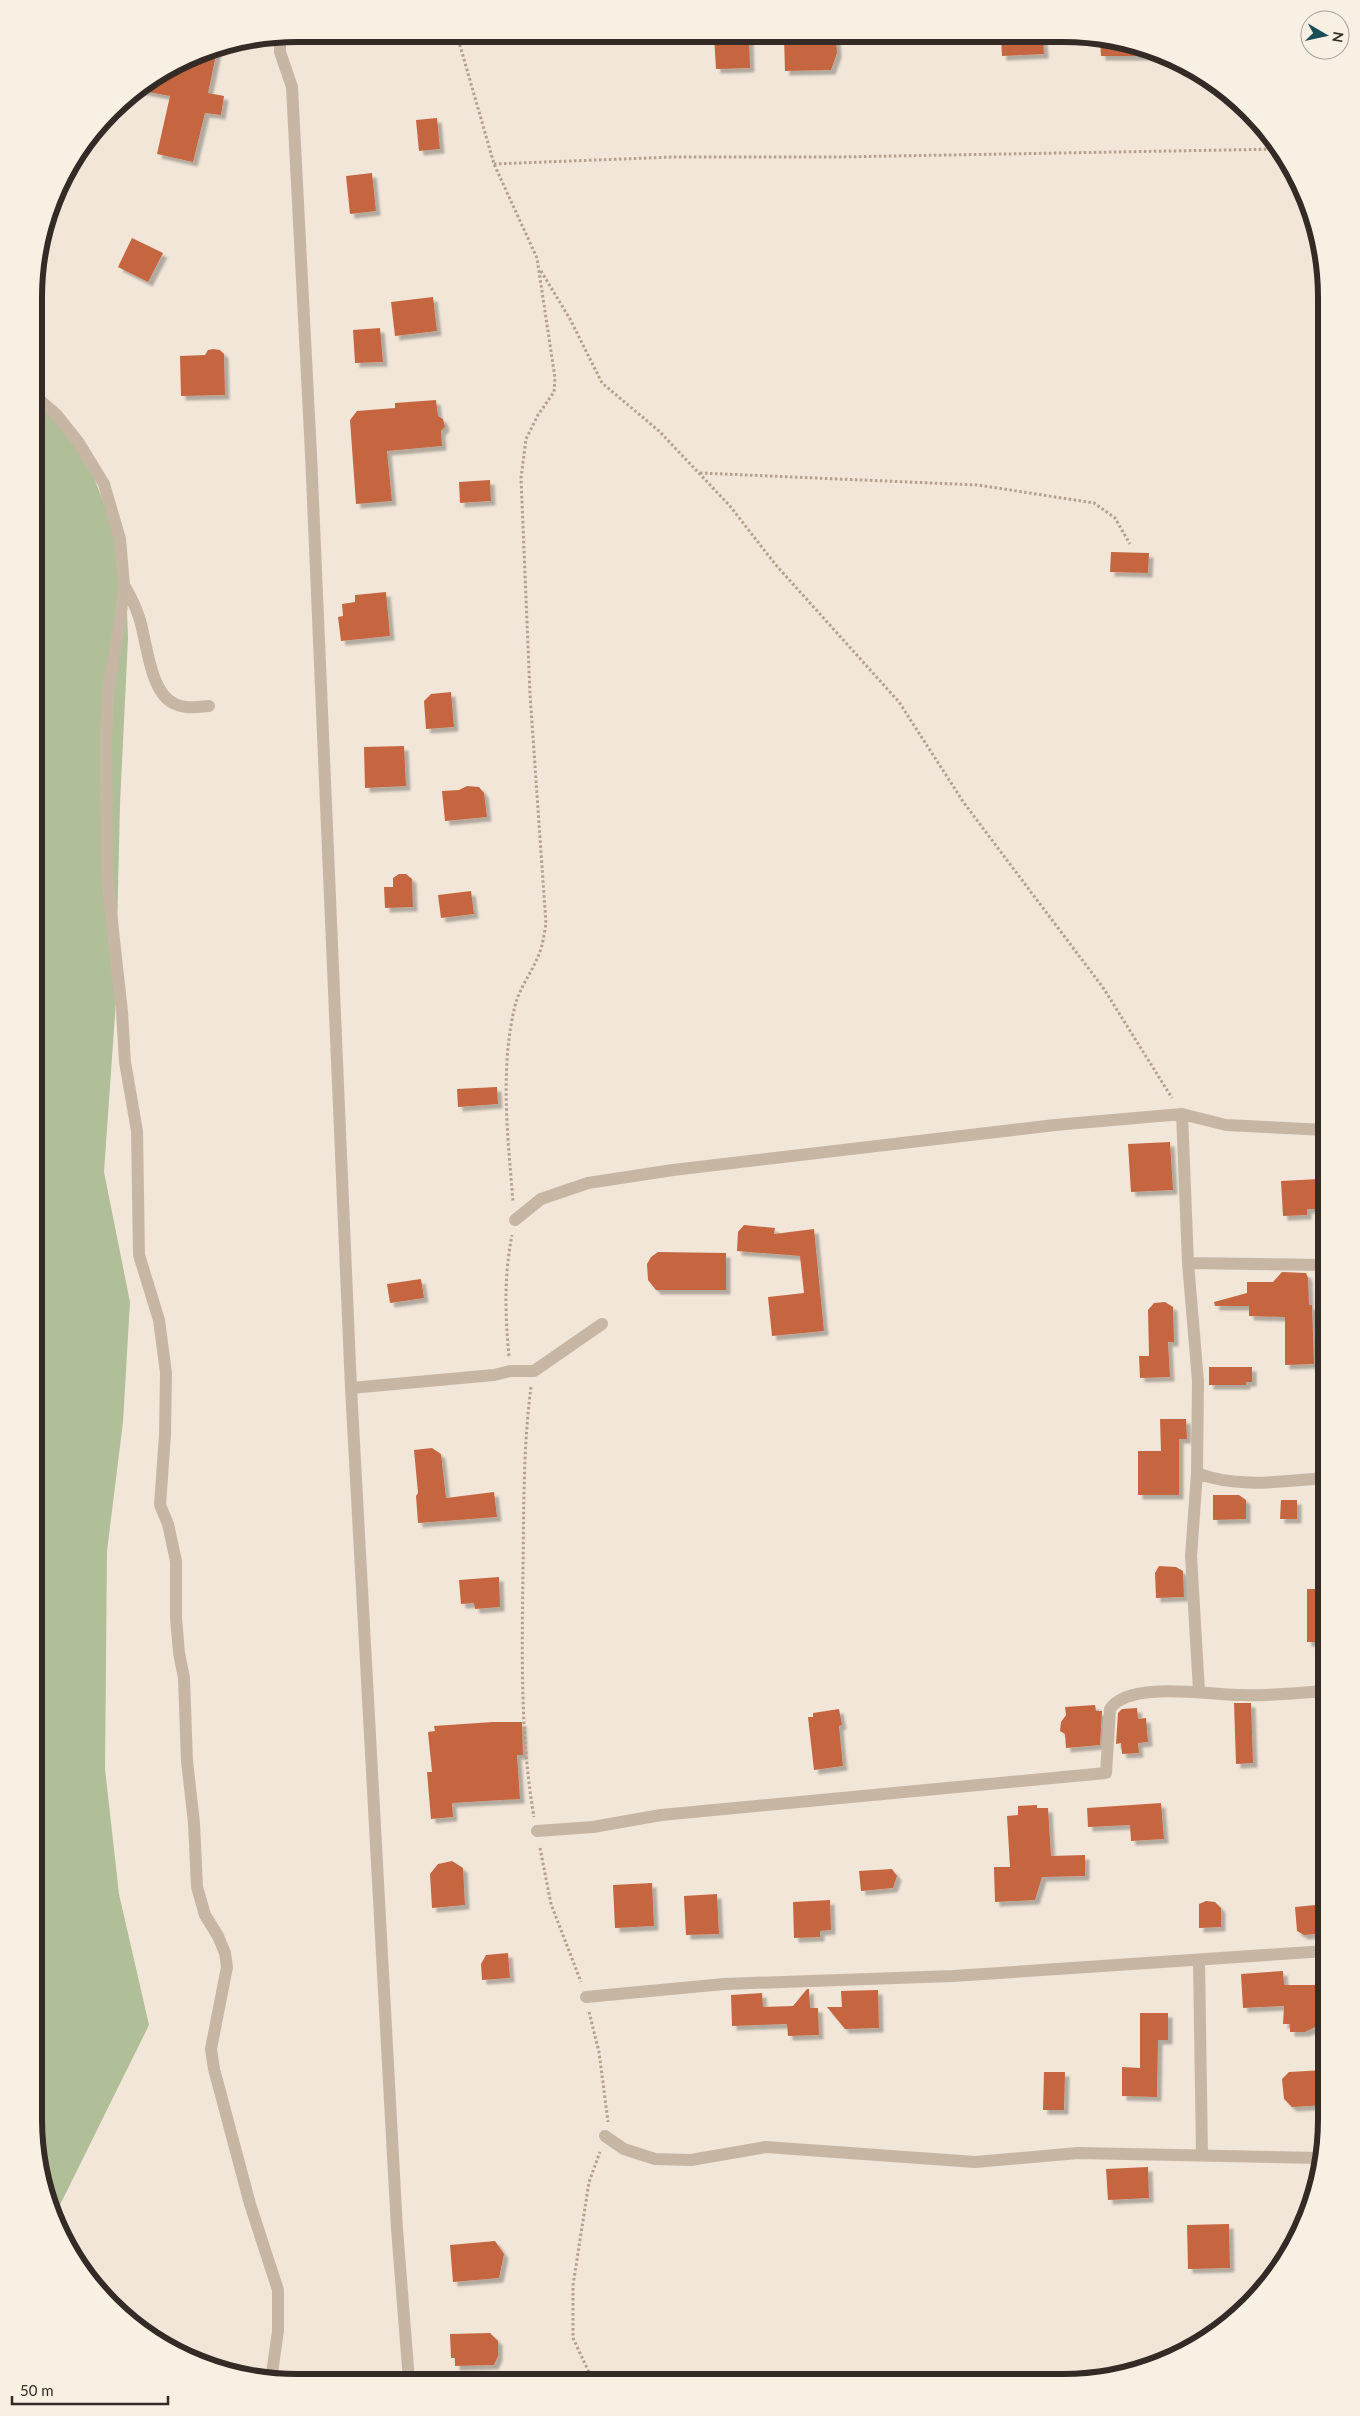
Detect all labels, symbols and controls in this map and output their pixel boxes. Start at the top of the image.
north arrow [1300,10,1350,60]
text: N [1329,30,1348,44]
scale bar [12,2374,169,2406]
text: 50 m [20,2381,54,2399]

